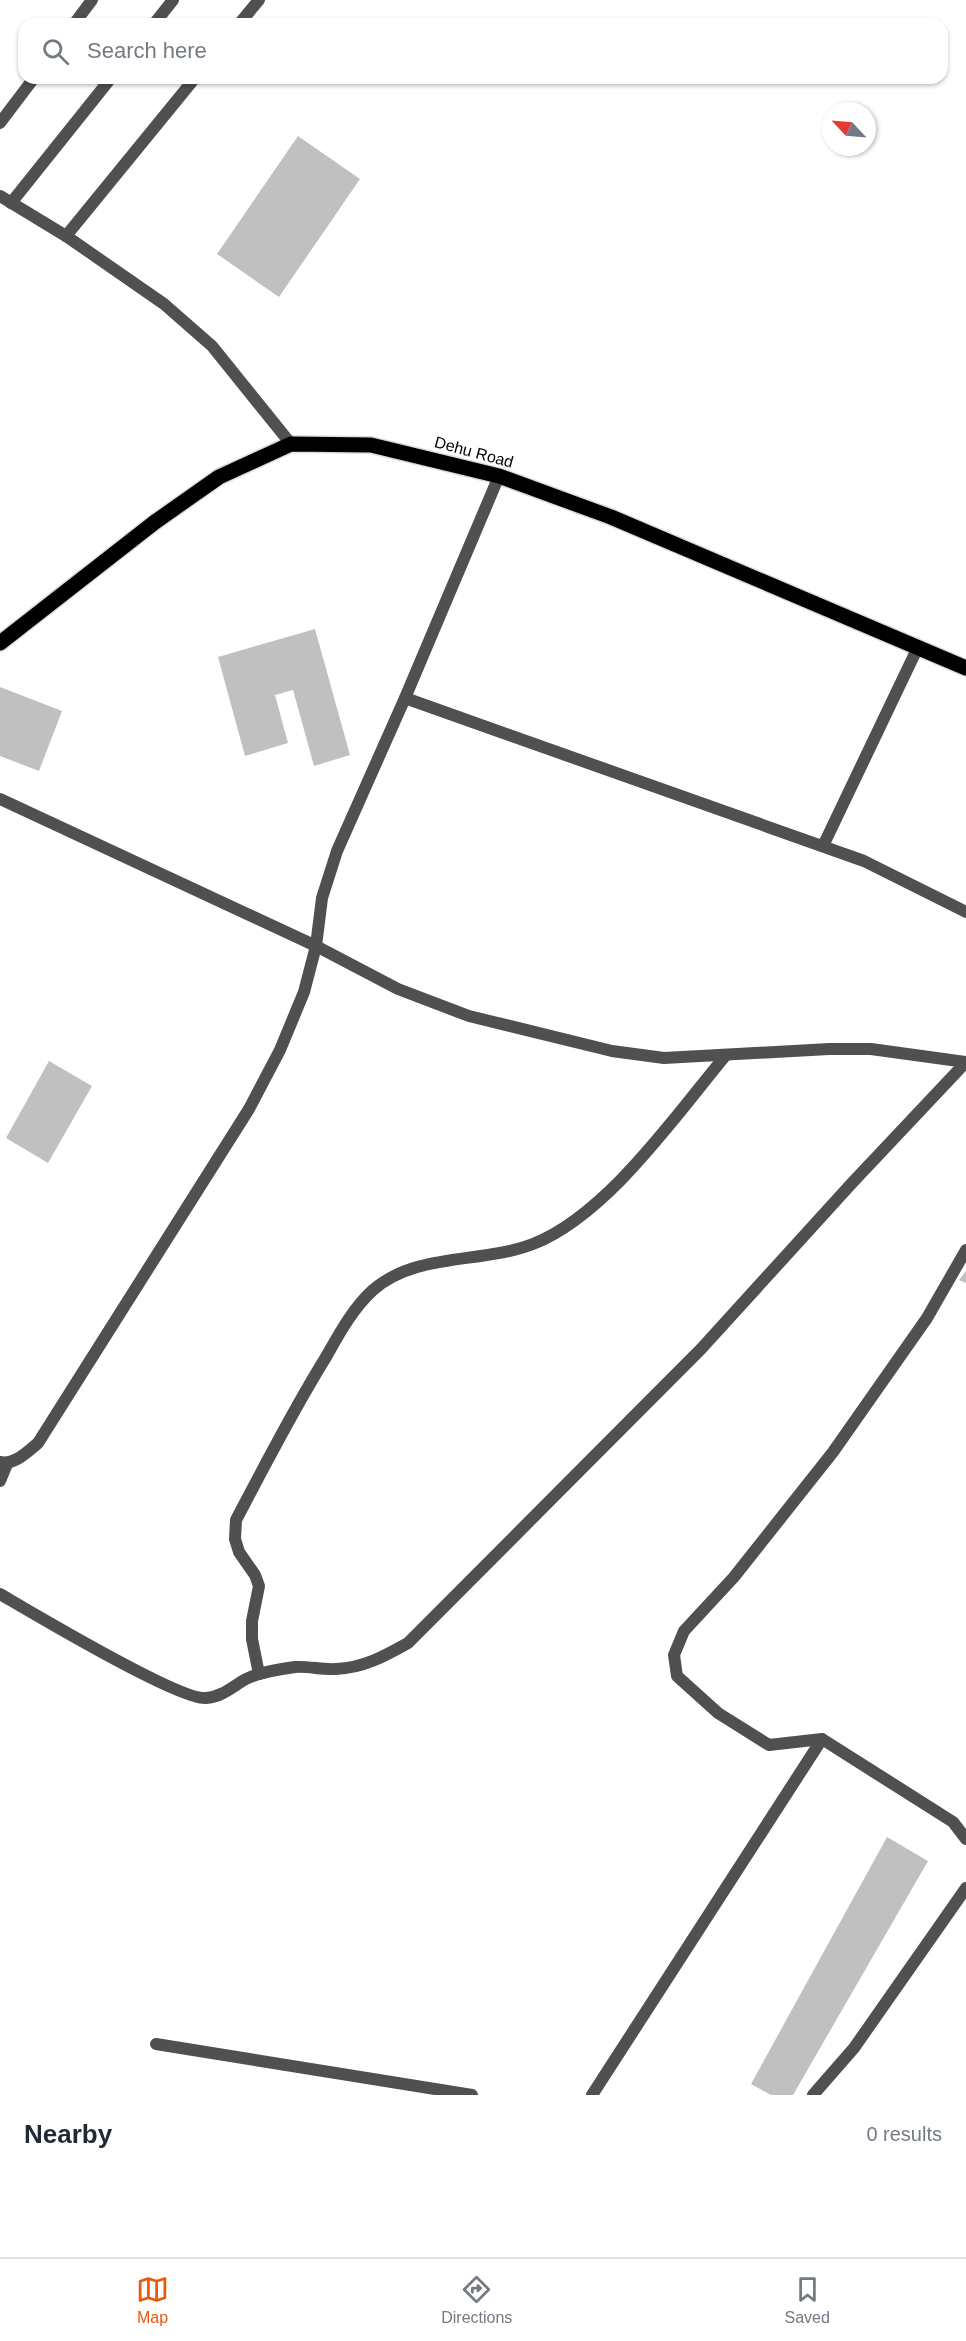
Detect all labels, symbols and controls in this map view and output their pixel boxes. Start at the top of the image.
search box [18,18,948,84]
icon: search [39,35,72,68]
text: Search here [87,38,207,63]
north arrow [822,102,876,156]
street label: Dehu Road [433,433,515,471]
text: Nearby [24,2119,112,2149]
text: 0 results [866,2123,942,2145]
tab: Map [136,2273,169,2327]
tab: Directions [441,2273,512,2327]
tab: Saved [785,2273,830,2327]

